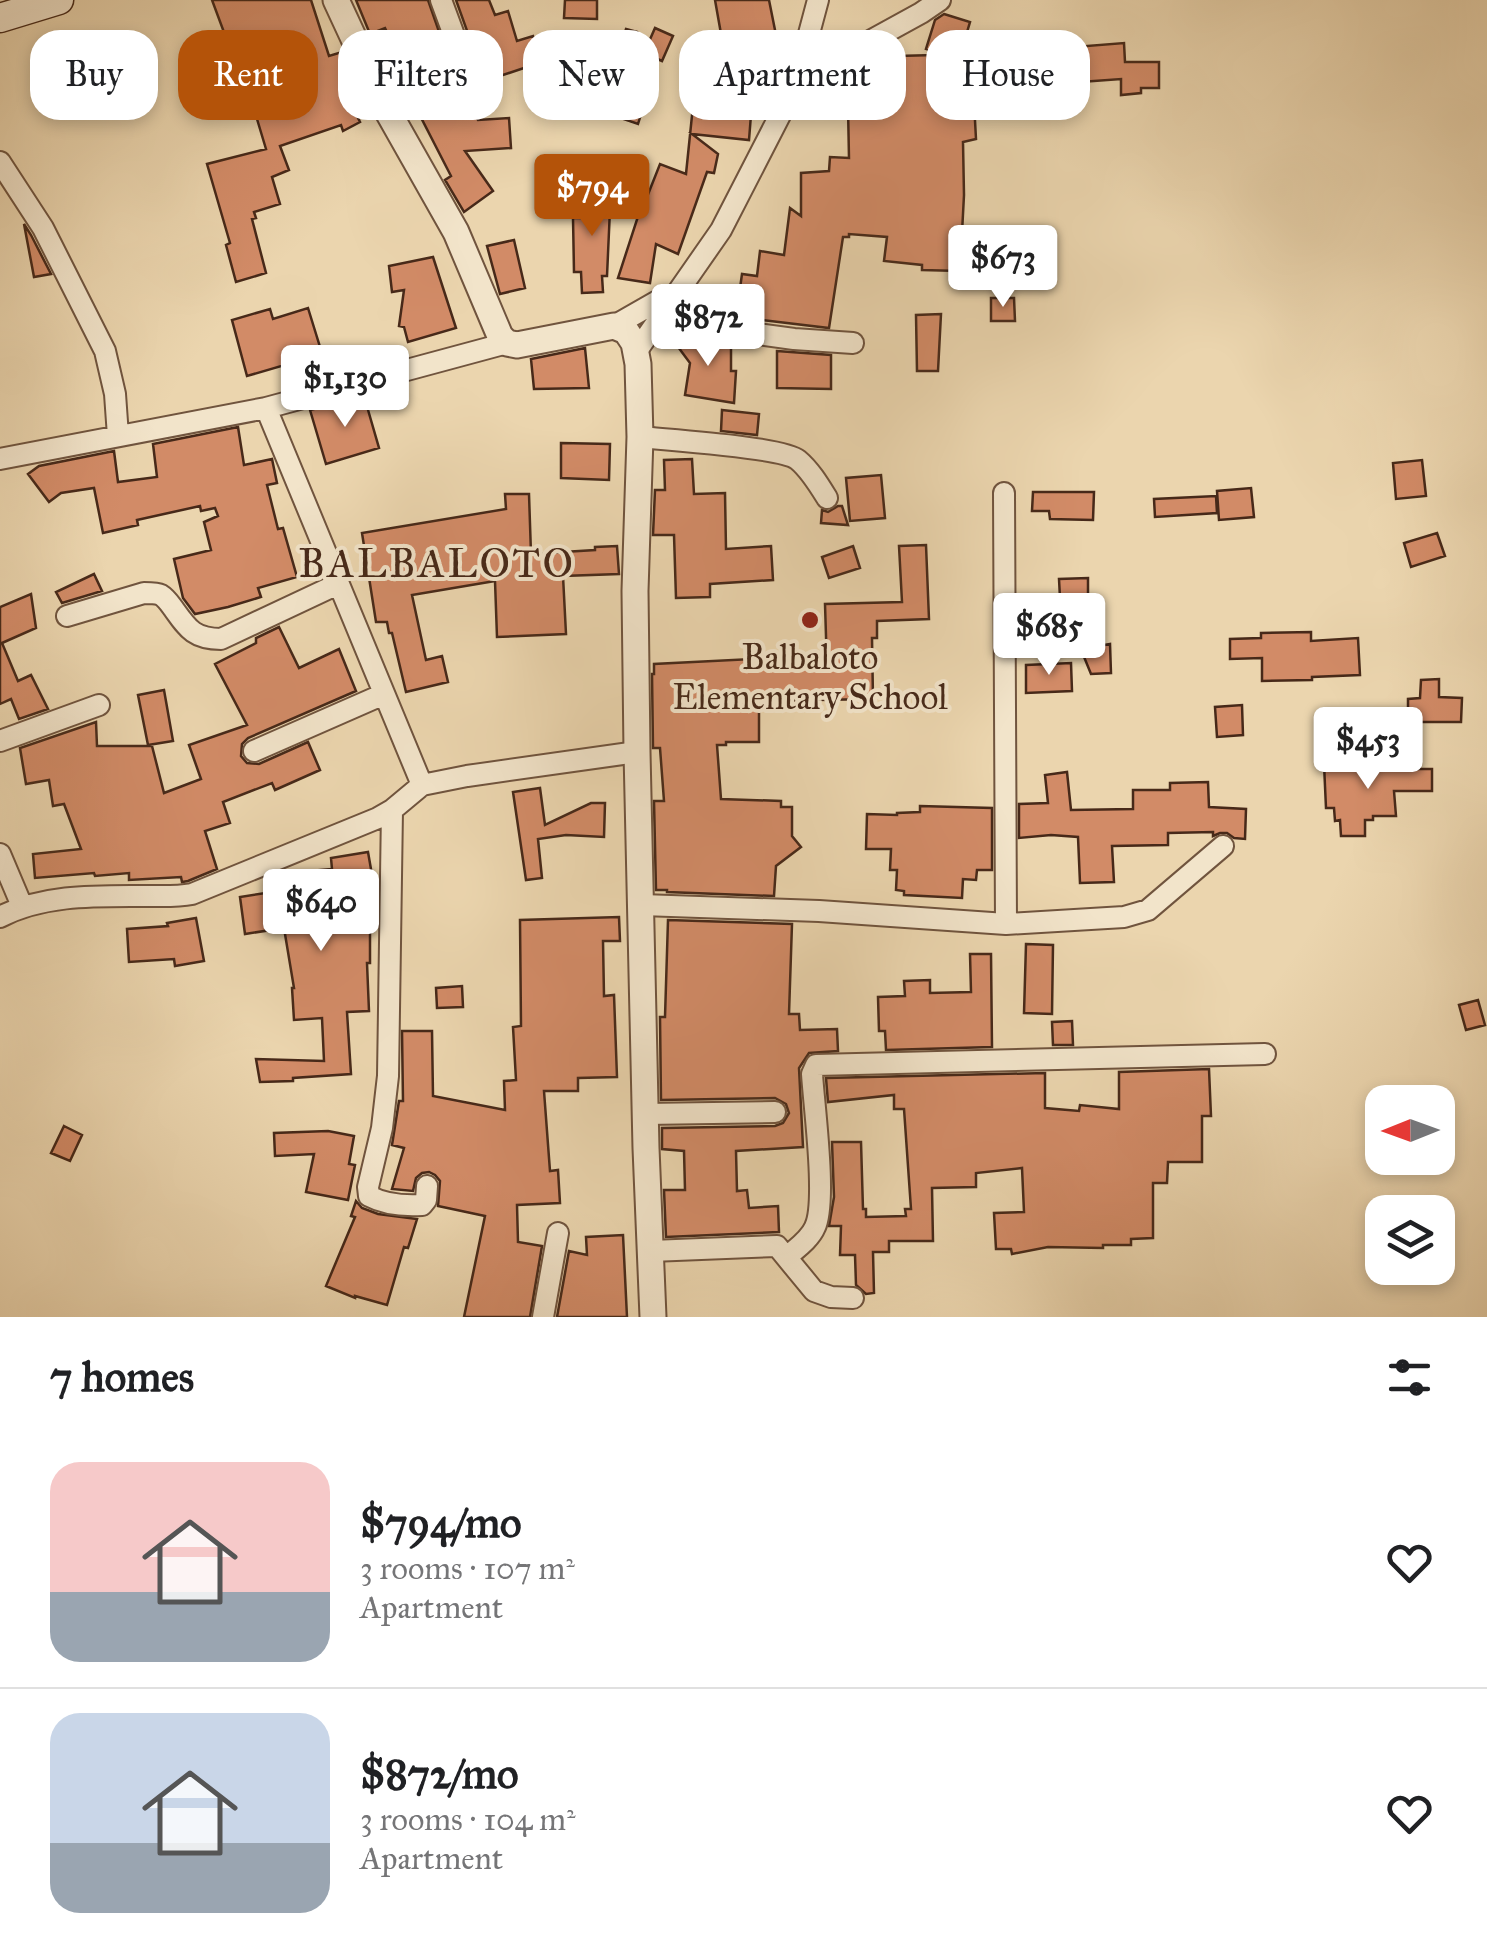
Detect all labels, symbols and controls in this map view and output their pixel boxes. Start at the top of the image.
chip: Buy [30,30,158,120]
chip: Rent [178,30,318,120]
chip: Filters [338,30,503,120]
chip: New [523,30,659,120]
chip: Apartment [679,30,906,120]
chip: House [926,30,1090,120]
pin: $794 [533,154,651,239]
text: $794 [556,167,628,206]
pin: $673 [944,225,1062,310]
text: $673 [970,238,1036,277]
pin: $872 [649,284,767,369]
text: $872 [673,297,743,336]
pin: $1,130 [264,345,426,430]
text: $1,130 [303,358,387,397]
district label: BALBALOTO [299,539,575,588]
pin: $685 [990,593,1108,678]
text: $685 [1015,606,1083,645]
marker: Balbaloto Elementary School [799,609,821,631]
place label: Balbaloto Elementary School [672,636,948,719]
pin: $453 [1309,707,1427,792]
text: $453 [1336,720,1400,759]
pin: $640 [262,869,380,954]
text: $640 [285,882,357,921]
north arrow [1365,1085,1455,1175]
map controls [1365,1085,1455,1285]
button: layers [1365,1195,1455,1285]
icon: filters [1382,1350,1437,1405]
text: 7 homes [50,1351,194,1403]
text: $794/mo [360,1497,522,1549]
icon: home [130,1502,250,1622]
icon: heart [1382,1535,1437,1590]
text: 3 rooms · 107 m² [360,1549,575,1588]
text: Apartment [360,1588,503,1627]
text: $872/mo [360,1748,519,1800]
icon: home [130,1753,250,1873]
icon: heart [1382,1786,1437,1841]
text: 3 rooms · 104 m² [360,1800,576,1839]
text: Apartment [360,1839,503,1878]

